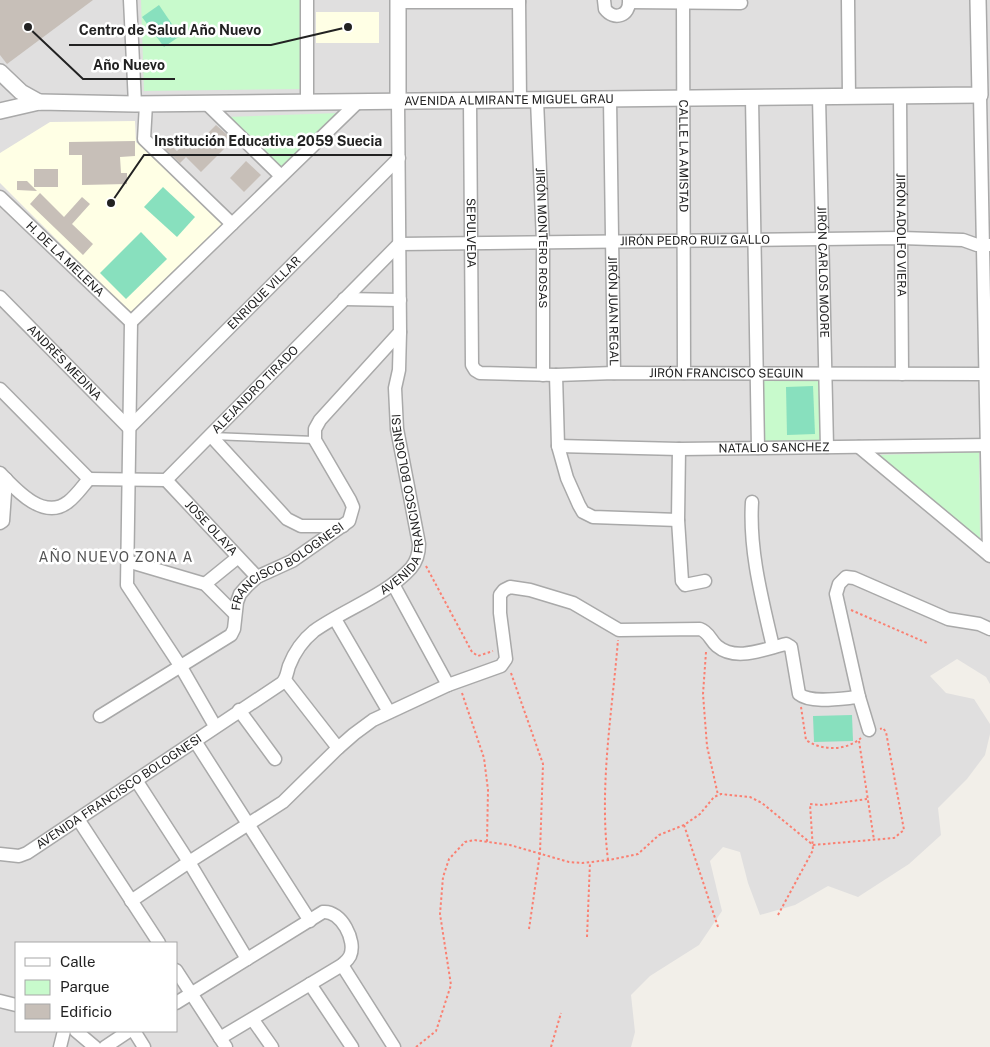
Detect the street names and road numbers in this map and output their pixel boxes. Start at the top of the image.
street label: AVENIDA ALMIRANTE MIGUEL GRAU [404,92,614,108]
street label: CALLE LA AMISTAD [676,100,691,212]
street label: JIRÓN MONTERO ROSAS [533,167,550,308]
street label: JIRÓN ADOLFO VIERA [894,173,908,297]
street label: SEPULVEDA [464,198,478,268]
street label: JIRÓN CARLOS MOORE [814,206,832,338]
street label: H. DE LA MELENA [23,219,107,300]
street label: JIRÓN PEDRO RUIZ GALLO [620,233,770,248]
street label: ENRIQUE VILLAR [225,253,304,332]
street label: JIRÓN JUAN REGAL [605,256,621,366]
street label: ANDRÉS MEDINA [24,322,105,403]
street label: ALEJANDRO TIRADO [209,343,302,436]
street label: JIRÓN FRANCISCO SEGUIN [649,366,804,381]
street label: AVENIDA FRANCISCO BOLOGNESI [377,414,426,598]
street label: NATALIO SANCHEZ [718,440,830,455]
street label: JOSE OLAYA [182,498,241,559]
street label: FRANCISCO BOLOGNESI [229,520,347,611]
street label: AVENIDA FRANCISCO BOLOGNESI [33,732,204,852]

